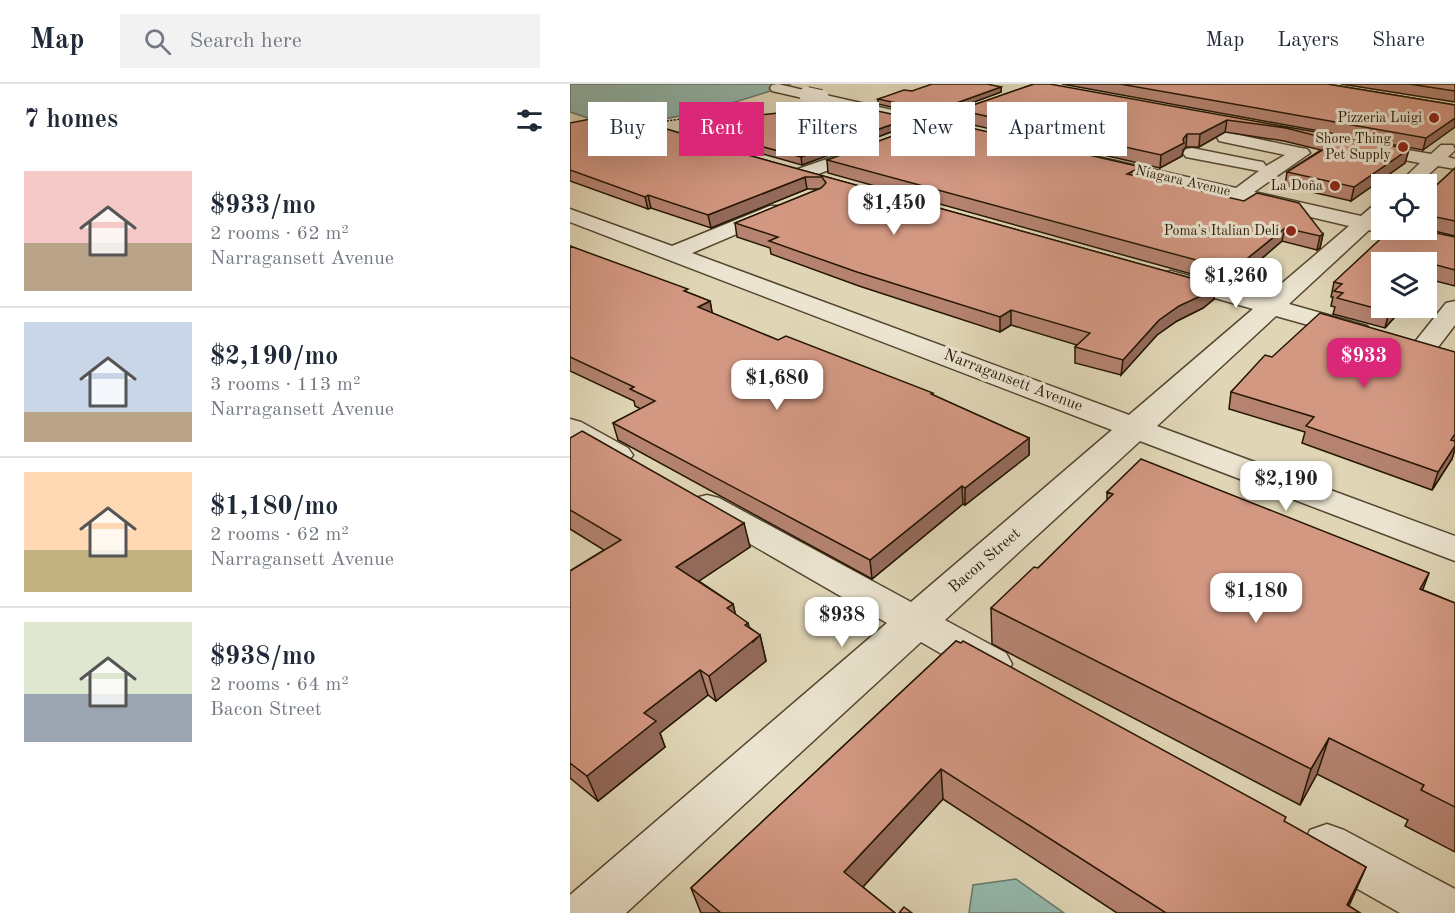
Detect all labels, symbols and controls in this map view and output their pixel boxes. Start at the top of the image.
search box [120,14,540,68]
icon: search [141,25,174,58]
text: Map [30,27,84,55]
text: Search here [189,30,302,52]
text: Map [1205,30,1244,51]
text: Layers [1277,30,1339,51]
text: Share [1372,30,1425,51]
chip: Buy [588,102,667,156]
chip: Rent [679,102,764,156]
chip: Filters [776,102,879,156]
chip: New [891,102,975,156]
chip: Apartment [987,102,1127,156]
icon: filters [513,104,546,137]
text: 7 homes [24,107,118,133]
place label: Pizzeria Luigi [1338,111,1422,125]
marker: Pizzeria Luigi [1427,111,1441,125]
place label: Shore Thing Pet Supply [1315,132,1392,162]
marker: Shore Thing Pet Supply [1396,140,1410,154]
street label: Niagara Avenue [1134,163,1232,199]
map controls [1371,174,1437,318]
button: locate [1371,174,1437,240]
place label: La Doña [1270,179,1323,193]
marker: La Doña [1328,179,1342,193]
pin: $1,450 [845,185,943,236]
text: $933/mo [210,193,316,219]
text: $1,450 [862,194,926,214]
icon: home [72,195,144,267]
text: 2 rooms · 62 m² [210,224,349,244]
place label: Poma's Italian Deli [1164,224,1279,238]
marker: Poma's Italian Deli [1284,224,1298,238]
text: Narragansett Avenue [210,249,394,269]
button: layers [1371,252,1437,318]
pin: $1,260 [1187,258,1285,309]
text: $1,260 [1204,267,1268,287]
pin: $933 [1328,338,1400,389]
text: $2,190/mo [210,344,338,370]
icon: home [72,346,144,418]
street label: Narragansett Avenue [941,347,1085,415]
text: $933 [1341,347,1387,367]
pin: $1,680 [728,360,826,411]
text: $1,680 [745,369,809,389]
text: 3 rooms · 113 m² [210,375,360,395]
text: Narragansett Avenue [210,400,394,420]
pin: $2,190 [1237,461,1335,512]
text: $2,190 [1254,470,1318,490]
text: $1,180/mo [210,494,338,520]
icon: home [72,496,144,568]
text: 2 rooms · 62 m² [210,525,349,545]
street label: Bacon Street [946,525,1024,596]
text: Narragansett Avenue [210,550,394,570]
pin: $1,180 [1207,573,1305,624]
text: $1,180 [1224,582,1288,602]
pin: $938 [806,597,878,648]
text: $938 [819,606,865,626]
text: $938/mo [210,644,316,670]
icon: home [72,646,144,718]
text: 2 rooms · 64 m² [210,675,349,695]
text: Bacon Street [210,700,322,720]

